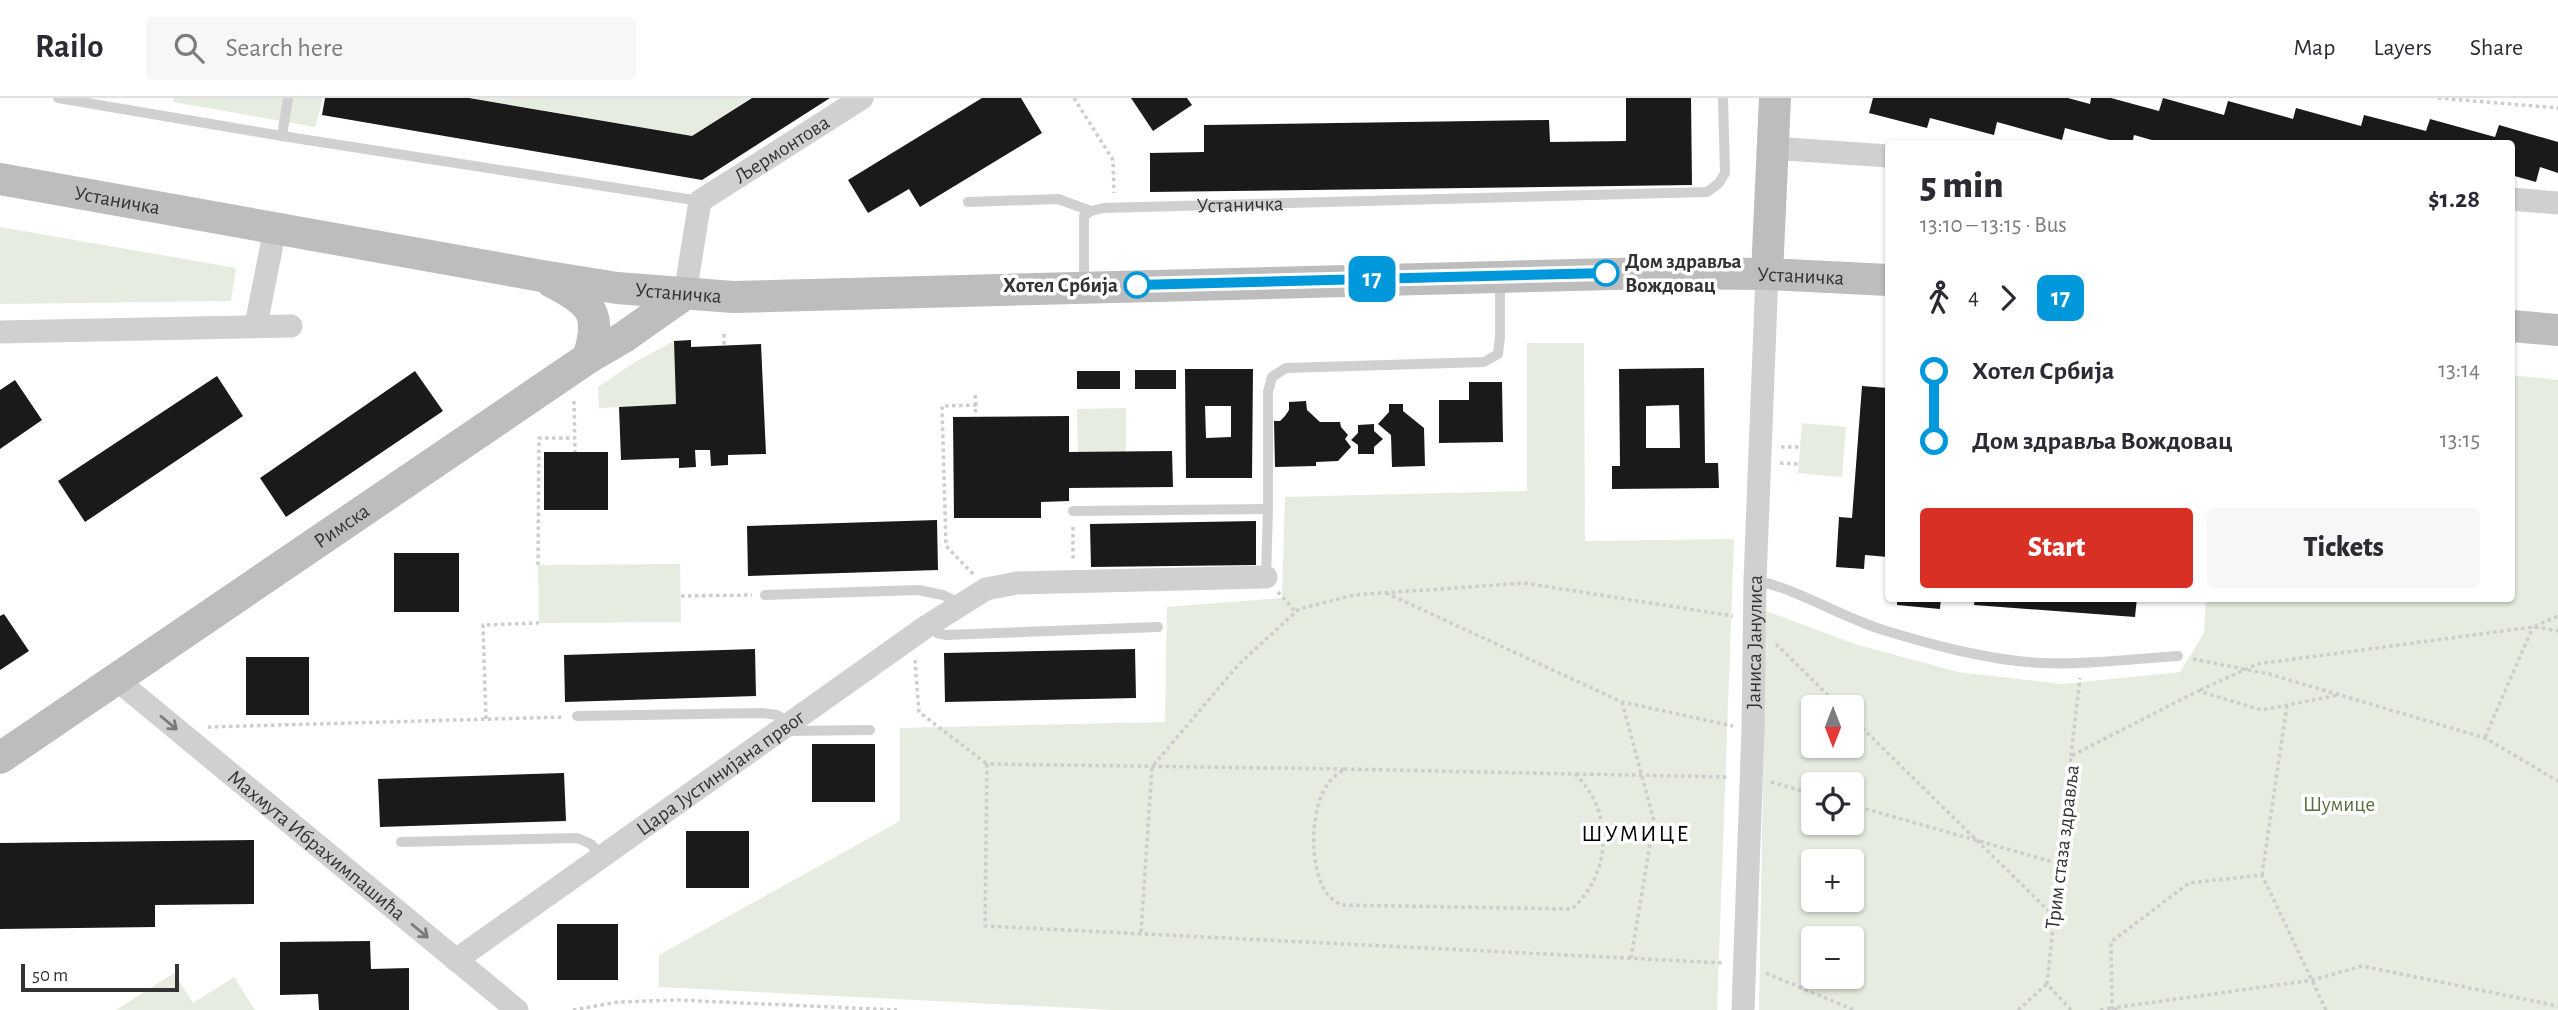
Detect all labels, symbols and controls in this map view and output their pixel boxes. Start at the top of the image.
search box [146,17,636,80]
icon: search [170,29,208,67]
text: Railo [35,31,104,64]
text: Search here [226,35,343,61]
text: Map [2293,36,2335,60]
text: Layers [2373,36,2432,60]
text: Share [2470,36,2523,60]
street label: Љермонтова [731,111,834,187]
text: 5 min [1920,167,2004,205]
street label: Устаничка [72,182,162,219]
text: $1.28 [2428,186,2480,212]
street label: Устаничка [1196,193,1284,217]
text: 13:10 – 13:15 · Bus [1920,214,2067,237]
place label: Дом здравља Вождовац [1625,251,1742,296]
line badge: 17 [1340,256,1404,302]
marker: Дом здравља Вождовац [1593,260,1619,286]
street label: Устаничка [1757,264,1845,289]
text: 17 [1362,267,1382,291]
marker: Хотел Србија [1124,272,1150,298]
place label: Хотел Србија [1003,275,1118,296]
street label: Устаничка [634,279,723,307]
icon: walk [1920,279,1958,317]
icon: forward [1989,279,2027,317]
text: 4 [1968,286,1979,309]
text: 17 [2051,286,2070,310]
text: Хотел Србија [1972,358,2114,384]
text: 13:14 [2438,359,2480,382]
text: Дом здравља Вождовац [1972,428,2232,454]
text: 13:15 [2440,429,2480,452]
street label: Римска [310,500,374,552]
button: Start [1920,508,2193,588]
button: Tickets [2207,508,2480,588]
street label: Јаниса Јанулиса [1743,574,1766,710]
north arrow [1801,695,1864,758]
map controls [1801,695,1864,989]
street label: Цара Јустинијана првог [633,706,809,840]
one-way arrow [160,716,178,731]
street label: Трим стаза здравља [2042,763,2083,930]
street label: Махмута Ибрахимпашића [224,766,410,925]
button: locate [1801,772,1864,835]
park label: Шумице [2303,794,2375,815]
district label: ШУМИЦЕ [1581,823,1691,846]
button: + [1801,849,1864,912]
one-way arrow [411,923,429,939]
button: − [1801,926,1864,989]
scale bar [21,961,178,993]
text: 50 m [32,966,68,985]

